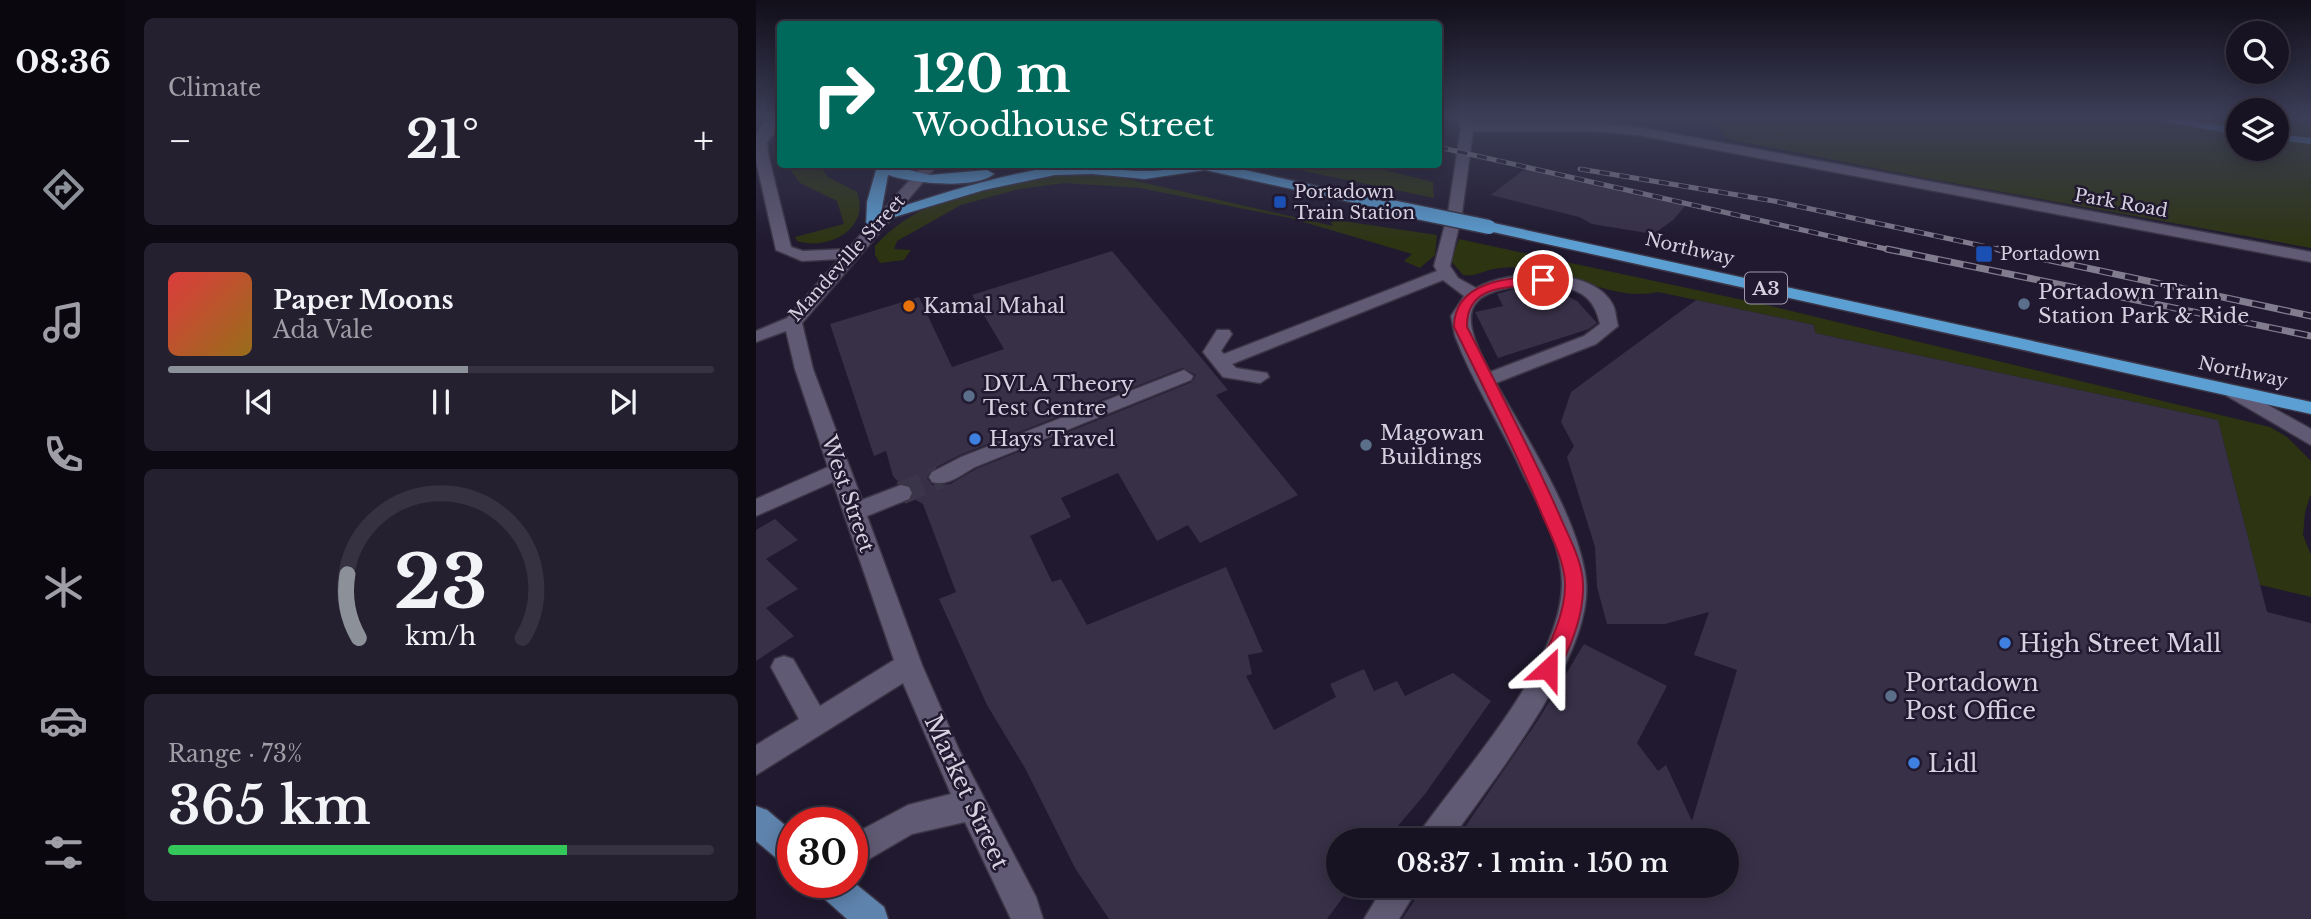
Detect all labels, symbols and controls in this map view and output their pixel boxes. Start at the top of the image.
map controls [2226,21,2289,161]
button: search [2226,21,2289,84]
text: 08:36 [15,42,111,82]
text: 120 m [913,44,1071,105]
icon: right [798,49,889,140]
text: Climate [168,74,261,102]
button: layers [2226,98,2289,161]
text: Woodhouse Street [913,105,1214,145]
text: 21° [406,108,479,172]
text: − [168,117,192,164]
text: + [693,117,714,164]
icon: directions [39,165,88,214]
place label: Portadown Train Station [1294,181,1415,224]
street label: Park Road [2073,184,2169,222]
street label: Mandeville Street [784,190,910,326]
marker: Portadown Train Station [1272,194,1288,210]
street label: Northway [1643,228,1737,270]
place label: Portadown [2000,243,2100,265]
marker: Portadown [1974,244,1994,264]
pin [1513,250,1573,310]
icon: arrive [1524,261,1562,299]
road number: A3 [1745,272,1787,304]
place label: Portadown Train Station Park & Ride [2038,279,2249,329]
text: Paper Moons [273,284,454,316]
place label: Kamal Mahal [923,293,1066,319]
marker: Portadown Train Station Park & Ride [2016,296,2032,312]
icon: music [39,298,88,347]
marker: Kamal Mahal [901,298,917,314]
text: Ada Vale [273,316,373,344]
street label: Northway [2196,352,2290,392]
place label: DVLA Theory Test Centre [983,371,1134,421]
icon: previous [240,383,278,421]
icon: pause [422,383,460,421]
icon: next [604,383,642,421]
marker: DVLA Theory Test Centre [961,388,977,404]
place label: Magowan Buildings [1380,420,1484,470]
place label: Hays Travel [989,426,1116,452]
icon: phone [39,430,88,479]
street label: West Street [816,431,880,556]
marker: Hays Travel [967,431,983,447]
marker: Magowan Buildings [1358,437,1374,453]
text: 23 [394,538,488,629]
icon: climate [39,563,88,612]
text: km/h [406,621,476,652]
place label: High Street Mall [2019,629,2221,658]
position arrow [1511,632,1585,706]
marker: High Street Mall [1997,635,2013,651]
place label: Portadown Post Office [1905,668,2039,725]
marker: Portadown Post Office [1883,688,1899,704]
icon: car [39,696,88,745]
street label: Market Street [919,710,1015,874]
text: Range · 73% [168,740,302,768]
place label: Lidl [1928,749,1978,778]
marker: Lidl [1906,755,1922,771]
text: 365 km [168,774,371,838]
speed limit sign: 30 [777,807,868,898]
icon: filters [39,828,88,877]
text: 08:37 · 1 min · 150 m [1396,847,1669,879]

